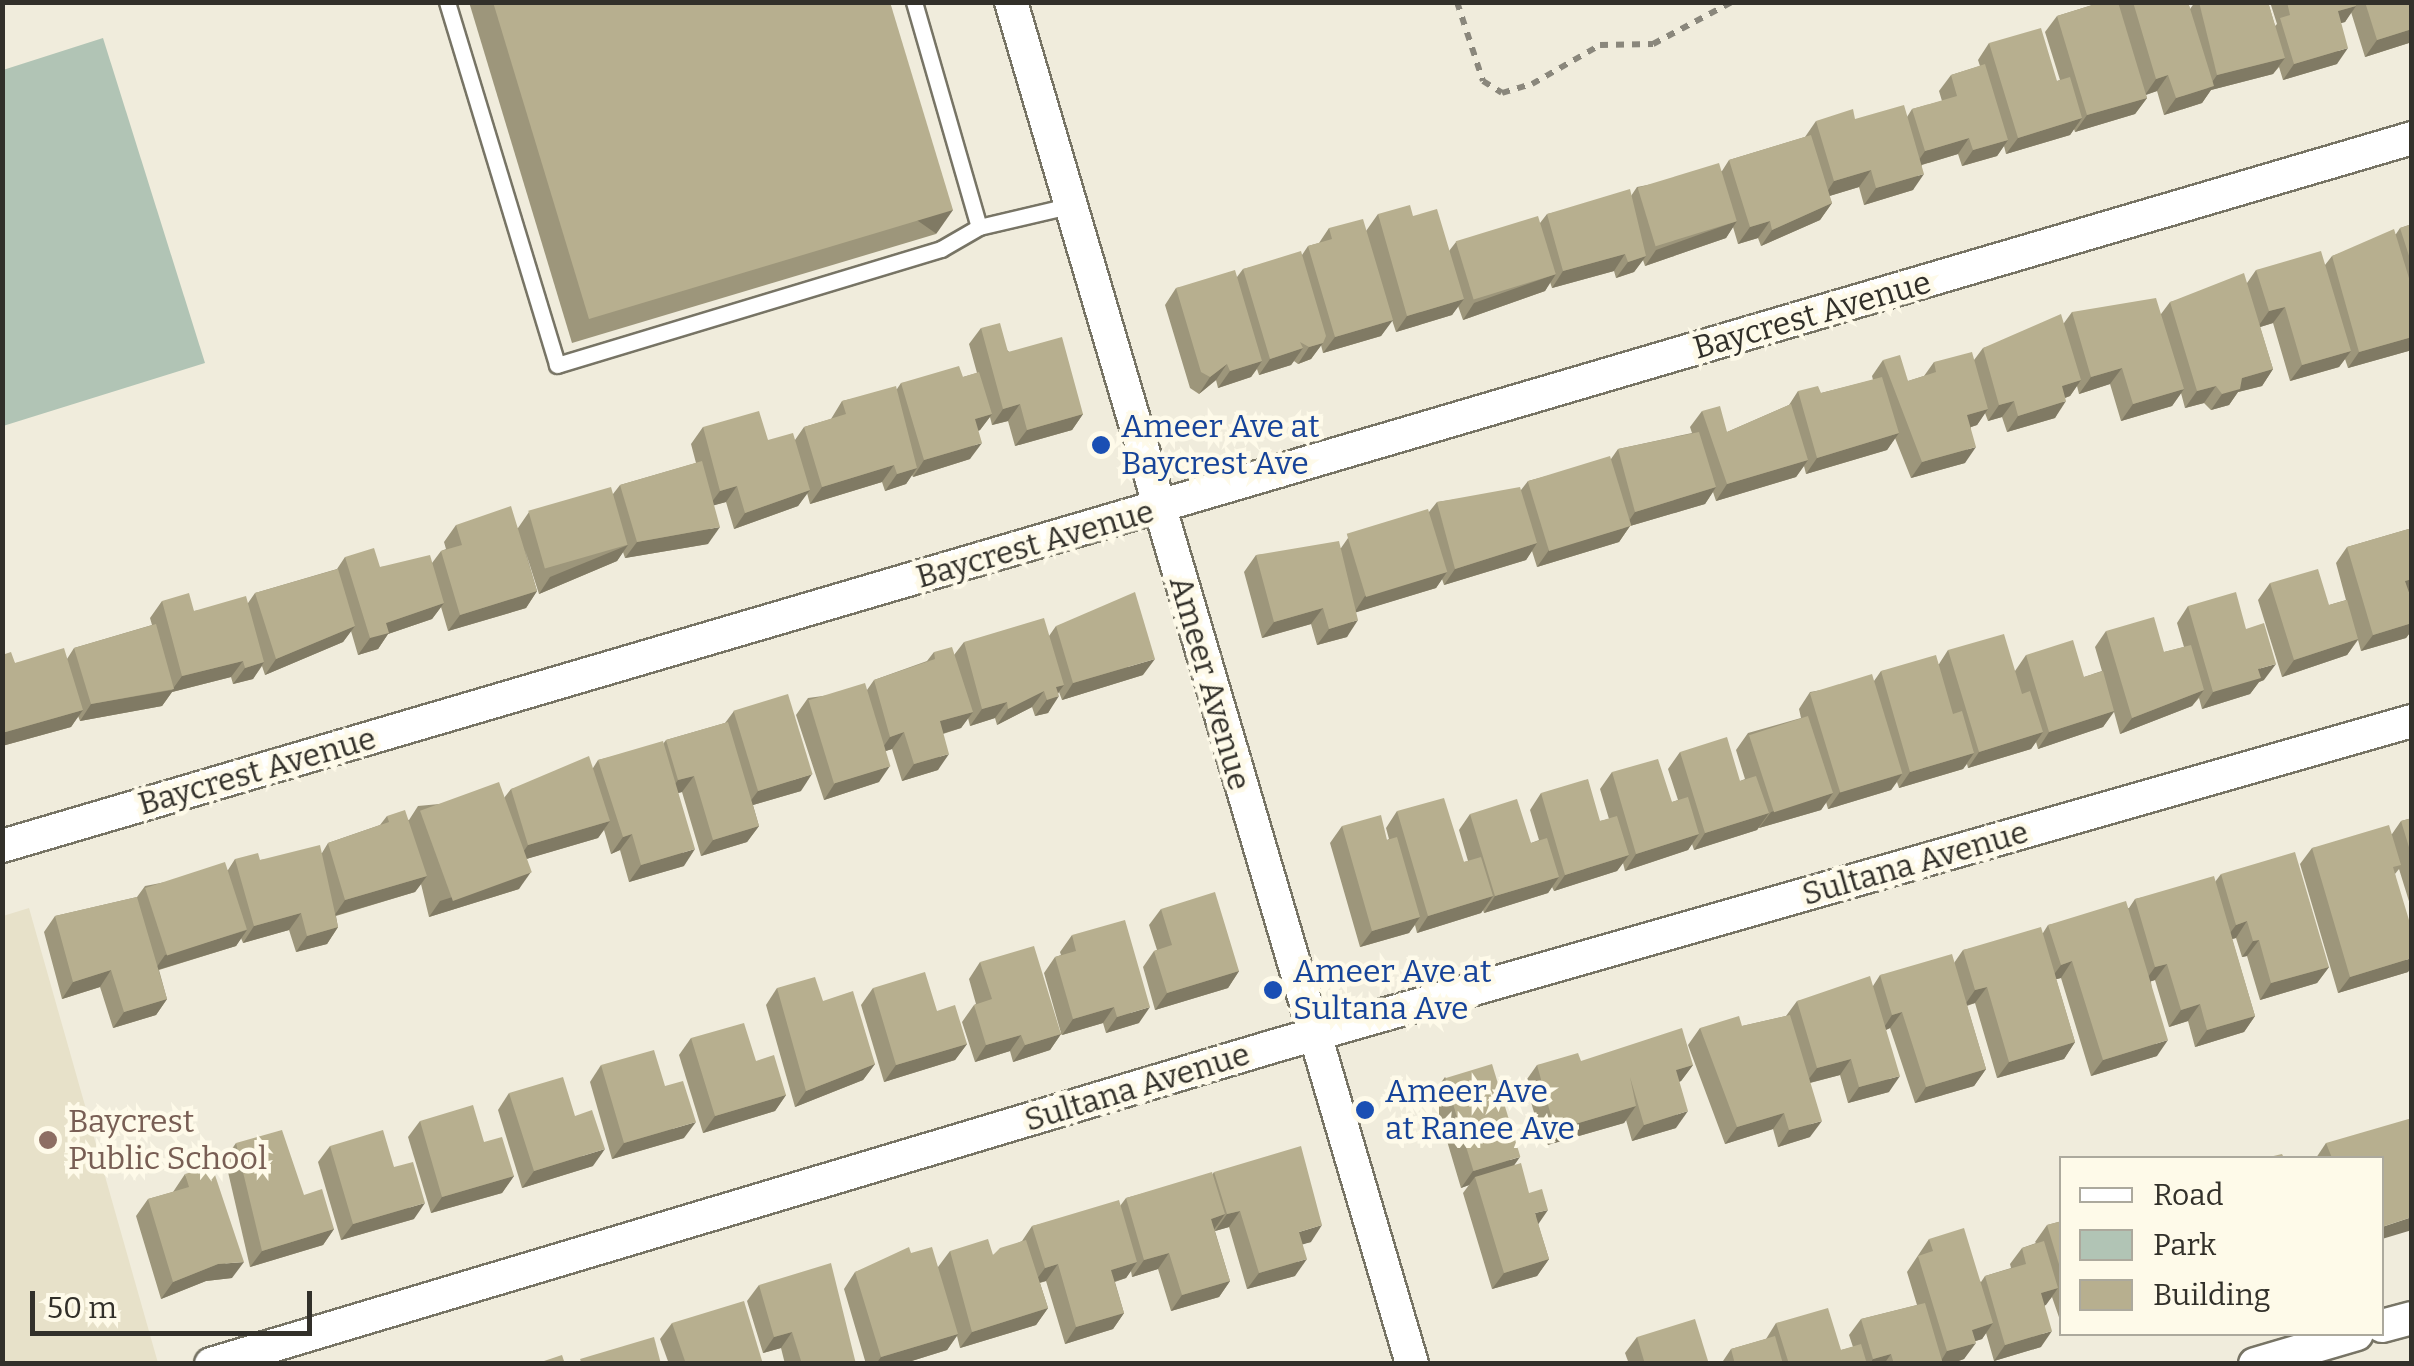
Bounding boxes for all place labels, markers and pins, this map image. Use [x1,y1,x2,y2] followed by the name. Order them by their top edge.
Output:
[1121,408,1320,483] place label: Ameer Ave at Baycrest Ave
[1090,434,1112,456] marker: Ameer Ave at Baycrest Ave
[1293,953,1492,1028] place label: Ameer Ave at Sultana Ave
[1262,979,1284,1001] marker: Ameer Ave at Sultana Ave
[1385,1073,1575,1148] place label: Ameer Ave at Ranee Ave
[1354,1099,1376,1121] marker: Ameer Ave at Ranee Ave
[68,1103,267,1178] place label: Baycrest Public School
[37,1129,59,1151] marker: Baycrest Public School

